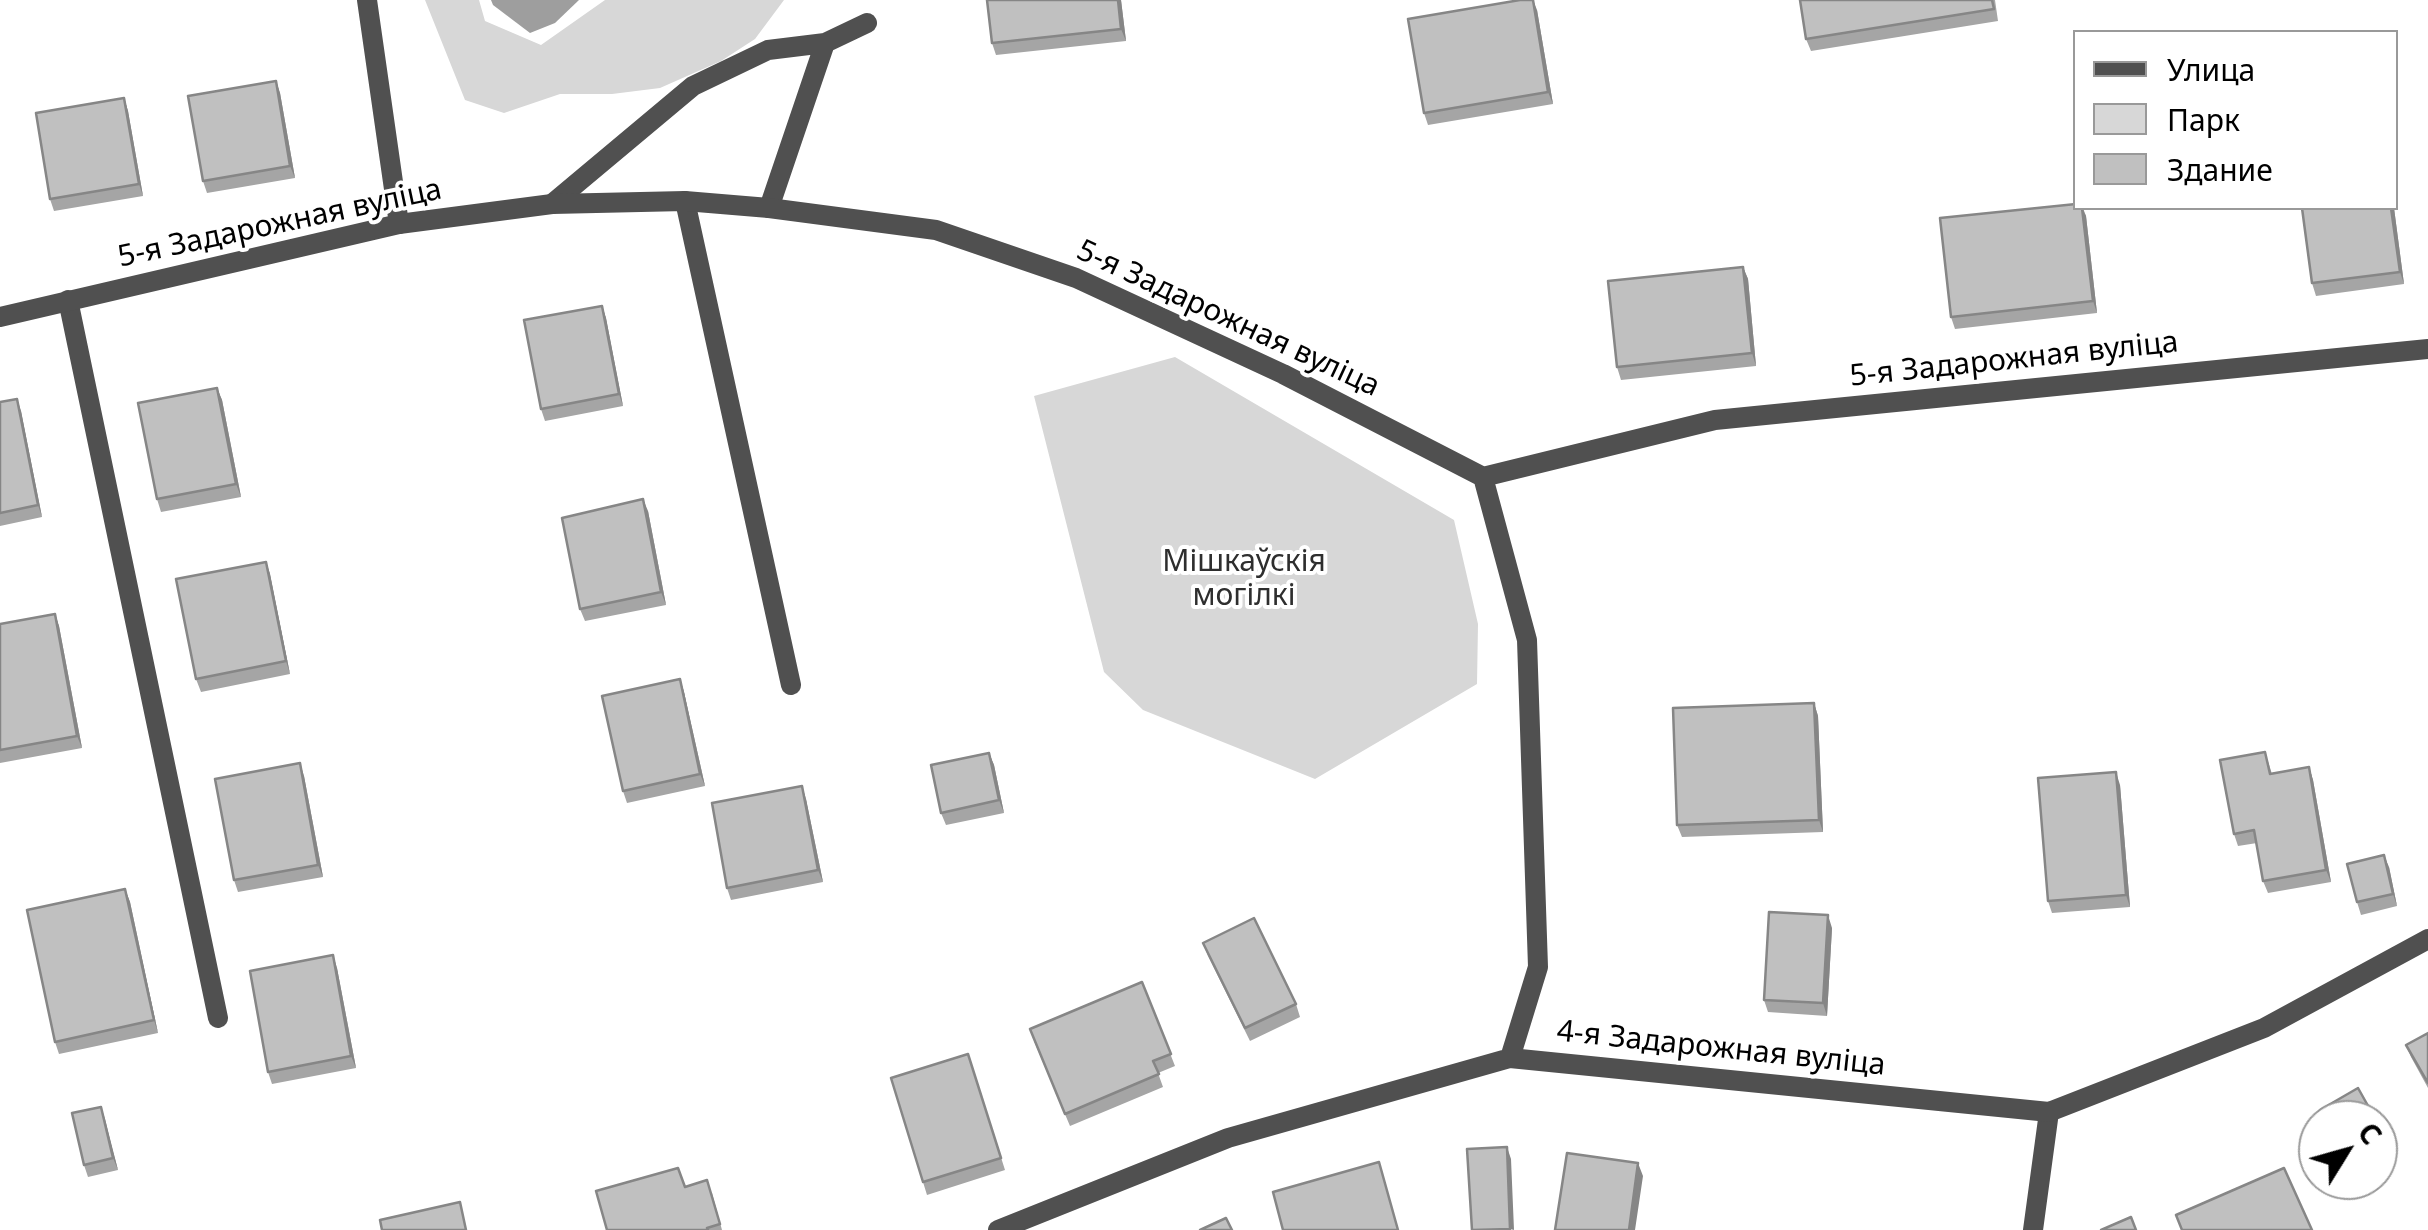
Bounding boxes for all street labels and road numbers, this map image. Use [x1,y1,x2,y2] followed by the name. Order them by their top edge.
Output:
[115,172,445,276] street label: 5-я Задарожная вуліца
[1071,233,1385,405] street label: 5-я Задарожная вуліца
[1848,325,2180,395] street label: 5-я Задарожная вуліца
[1555,1014,1887,1084] street label: 4-я Задарожная вуліца

